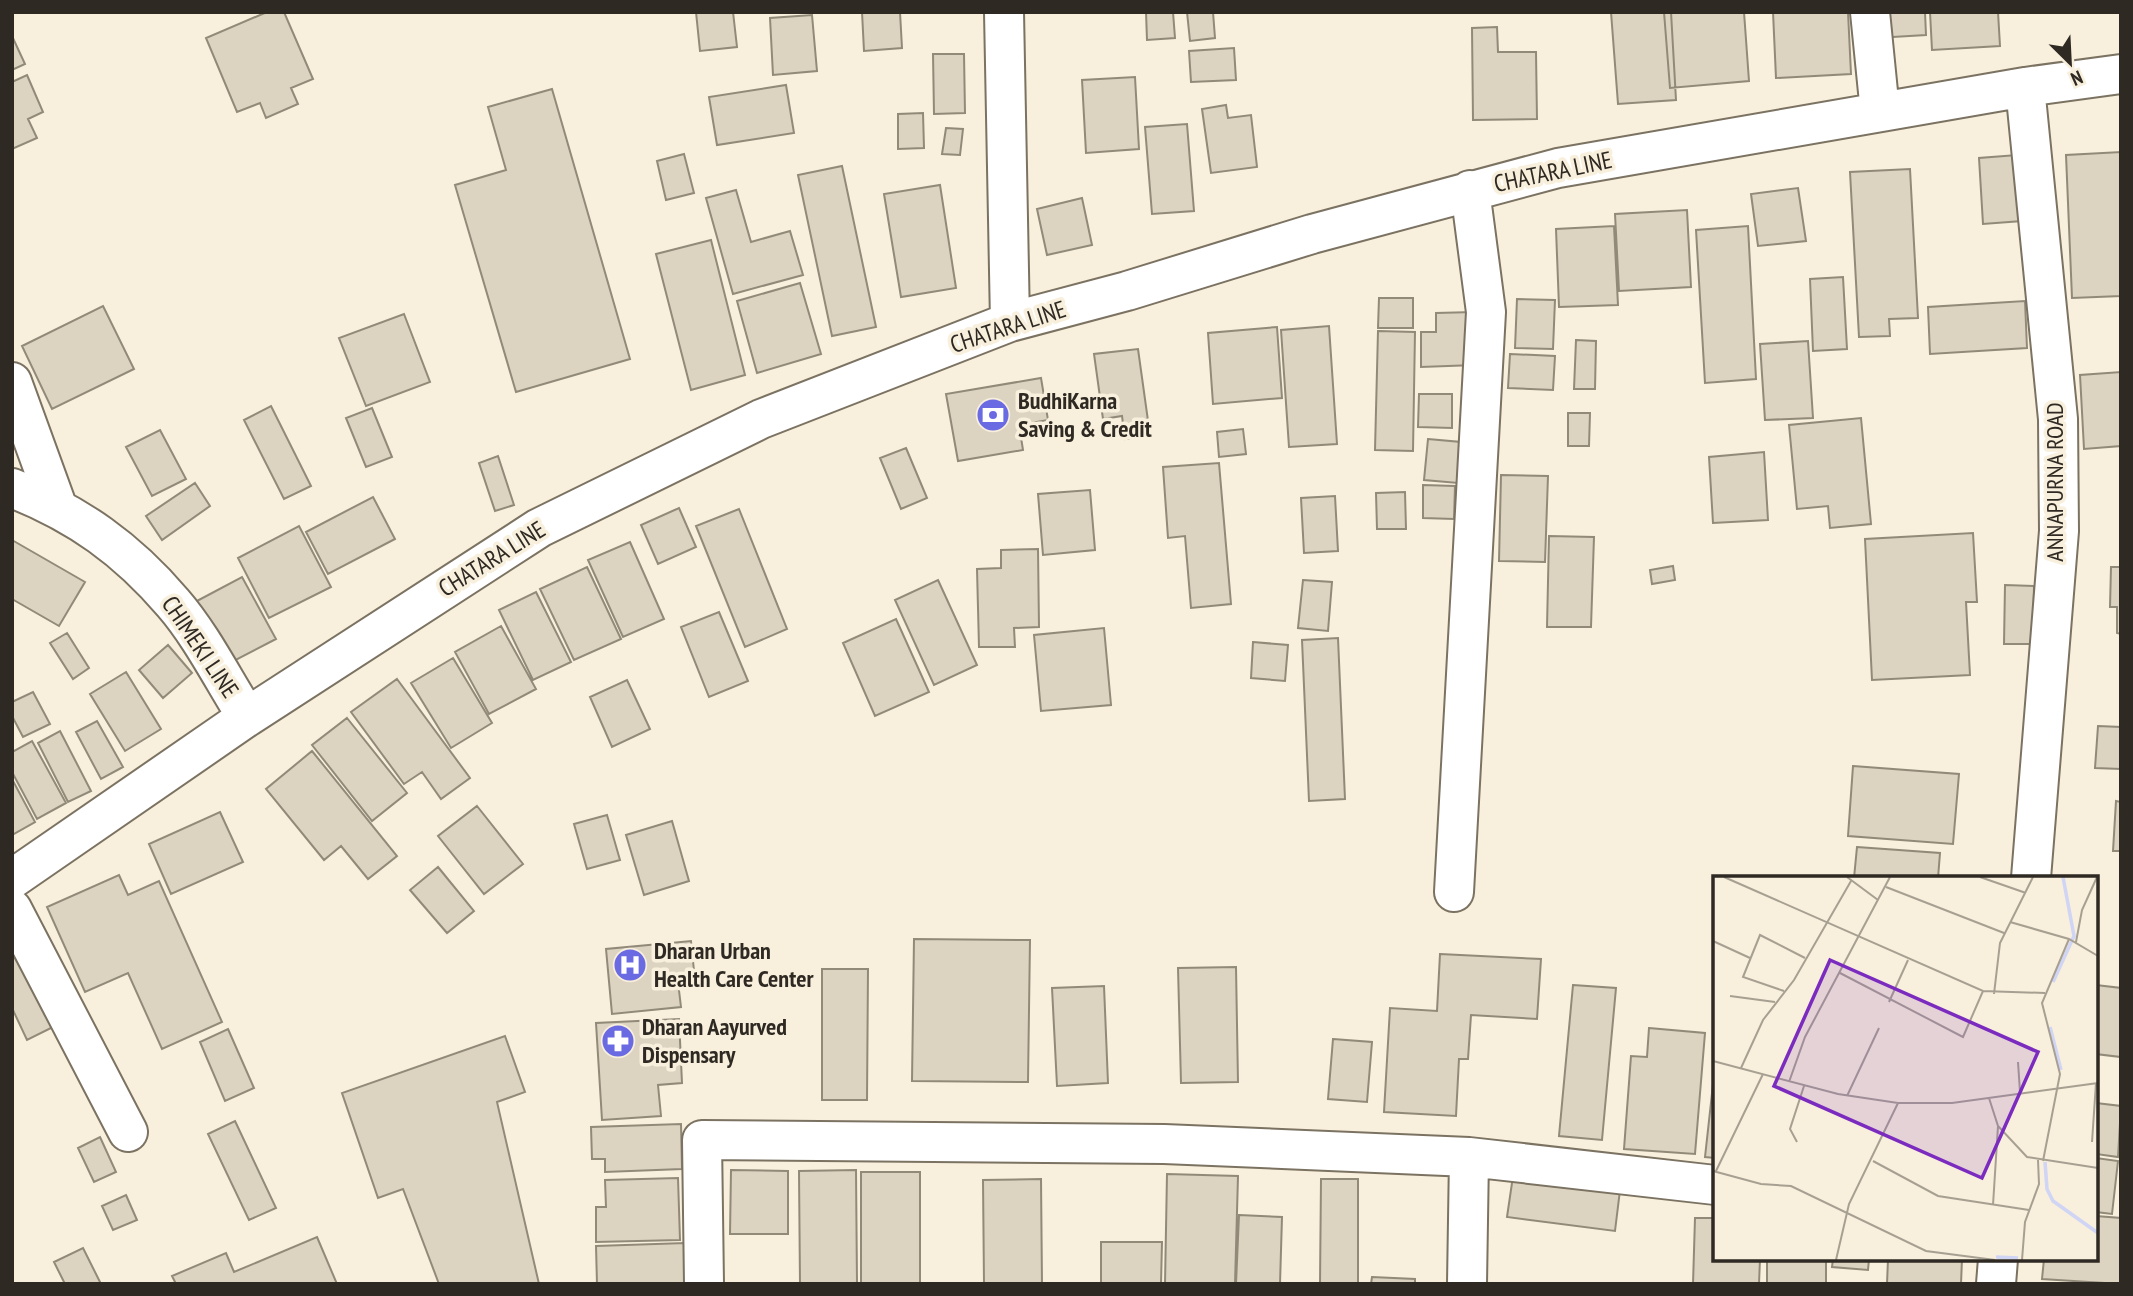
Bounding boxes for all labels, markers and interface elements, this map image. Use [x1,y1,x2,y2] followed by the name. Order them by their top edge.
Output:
[2035,28,2105,98] north arrow
[2067,65,2086,92] text: N
[1491,144,1615,199] street label: CHATARA LINE
[946,293,1070,360] street label: CHATARA LINE
[1018,385,1152,444] place label: BudhiKarna Saving & Credit
[974,396,1012,434] bank icon: BudhiKarna Saving & Credit
[2039,402,2070,562] street label: ANNAPURNA ROAD
[433,514,551,604] street label: CHATARA LINE
[155,590,246,704] street label: CHIMEKI LINE
[1713,876,2098,1261] inset map
[654,935,814,994] place label: Dharan Urban Health Care Center
[611,946,649,984] hospital icon: Dharan Urban Health Care Center
[642,1011,787,1070] place label: Dharan Aayurved Dispensary
[599,1022,637,1060] pharmacy icon: Dharan Aayurved Dispensary

